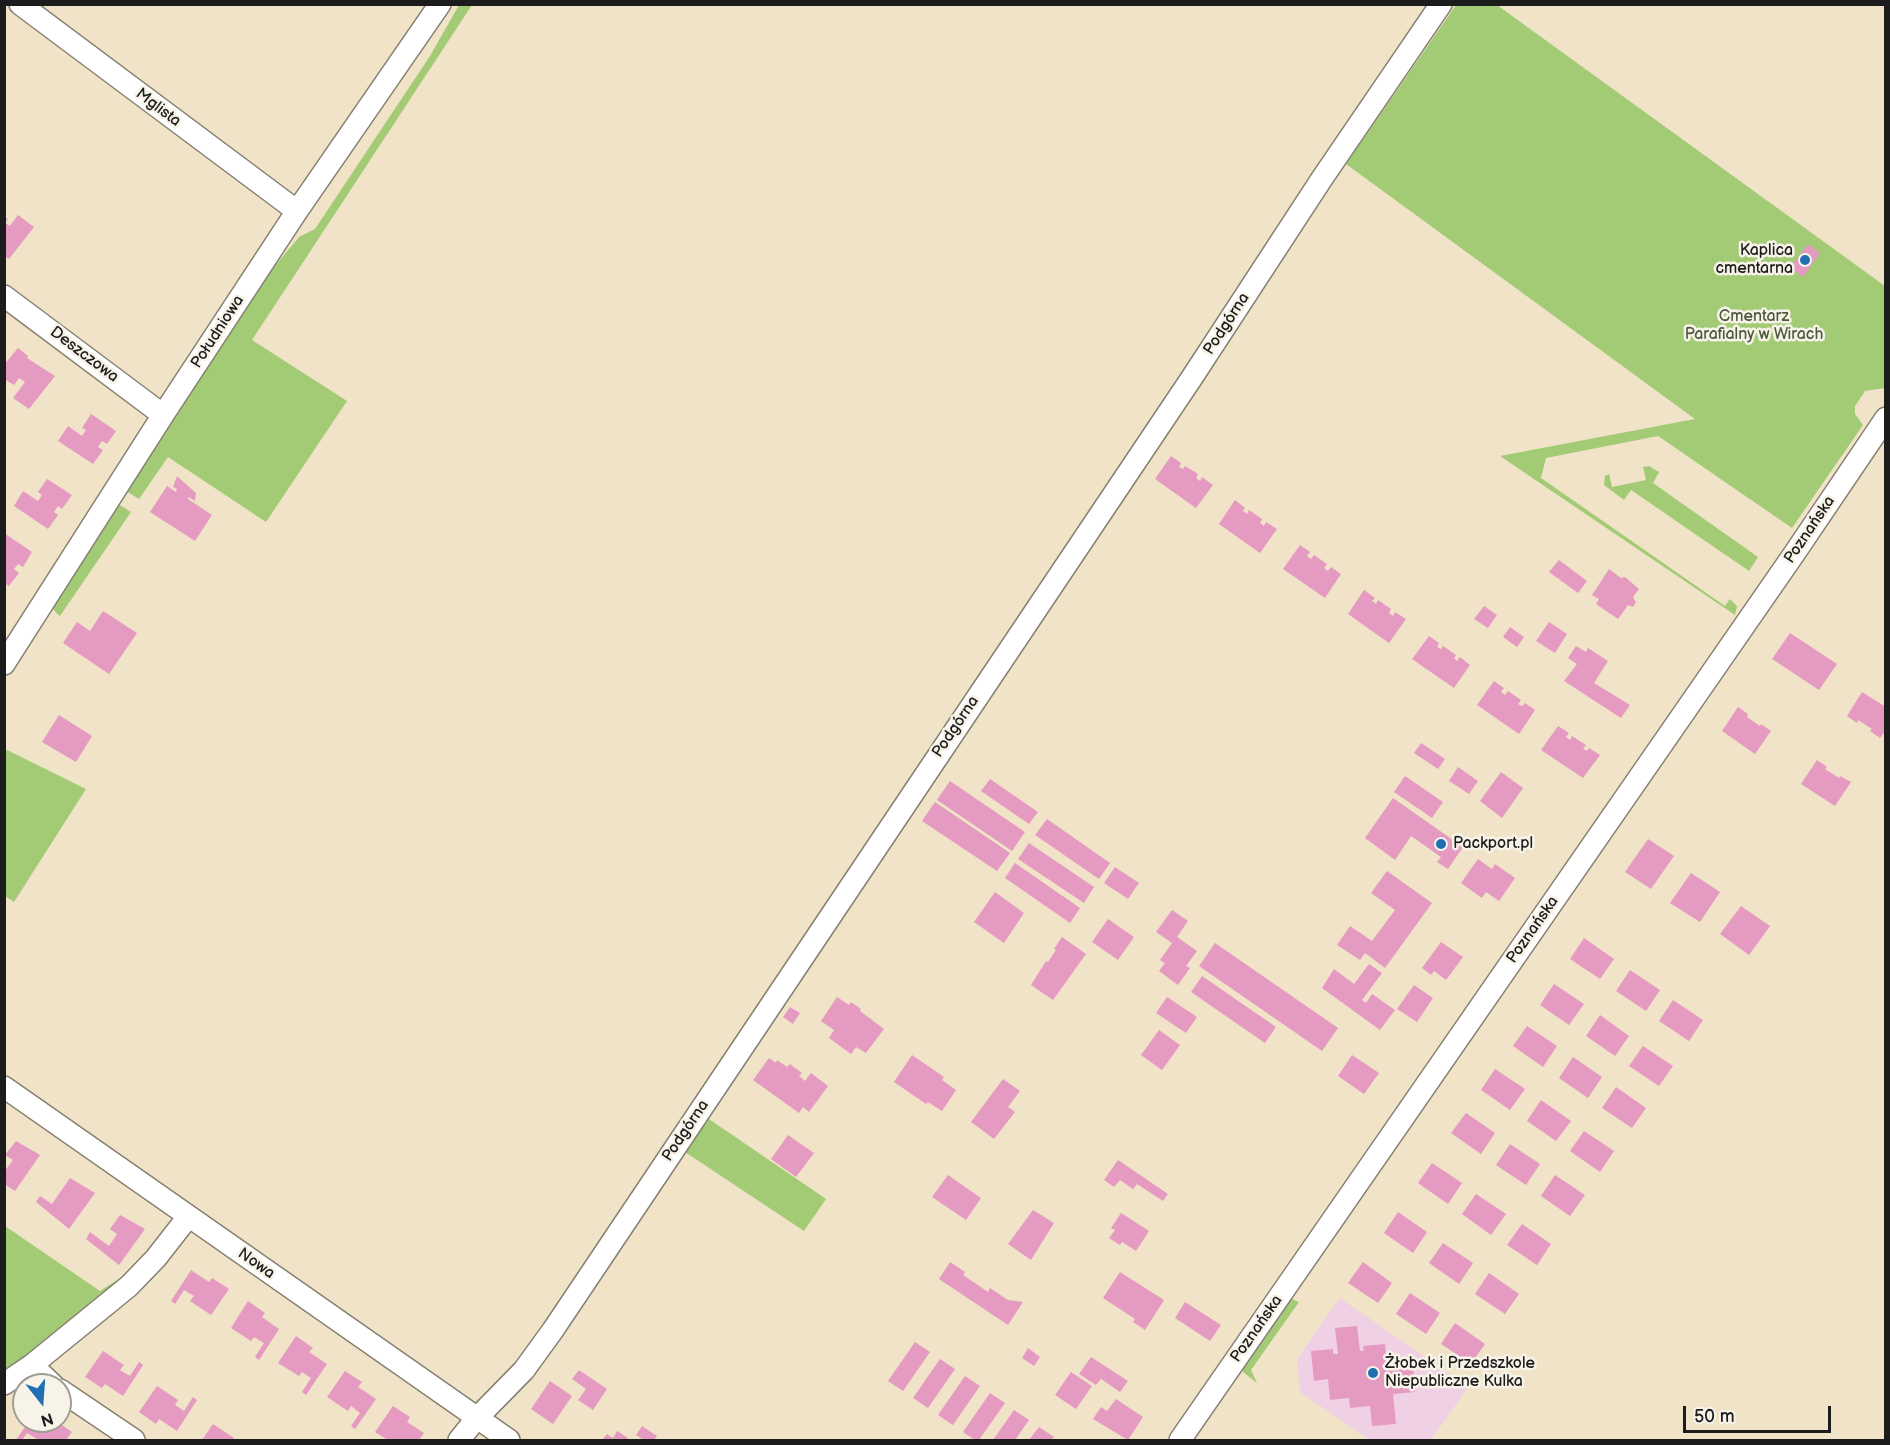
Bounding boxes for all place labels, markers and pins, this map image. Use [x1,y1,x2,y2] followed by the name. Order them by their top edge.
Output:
[1715,241,1793,279] place label: Kaplica cmentarna
[1798,253,1812,267] marker: Kaplica cmentarna
[1453,834,1533,854] place label: Packport.pl
[1434,837,1448,851] marker: Packport.pl
[1385,1354,1535,1392] place label: Żłobek i Przedszkole Niepubliczne Kulka
[1366,1366,1380,1380] marker: Żłobek i Przedszkole Niepubliczne Kulka

